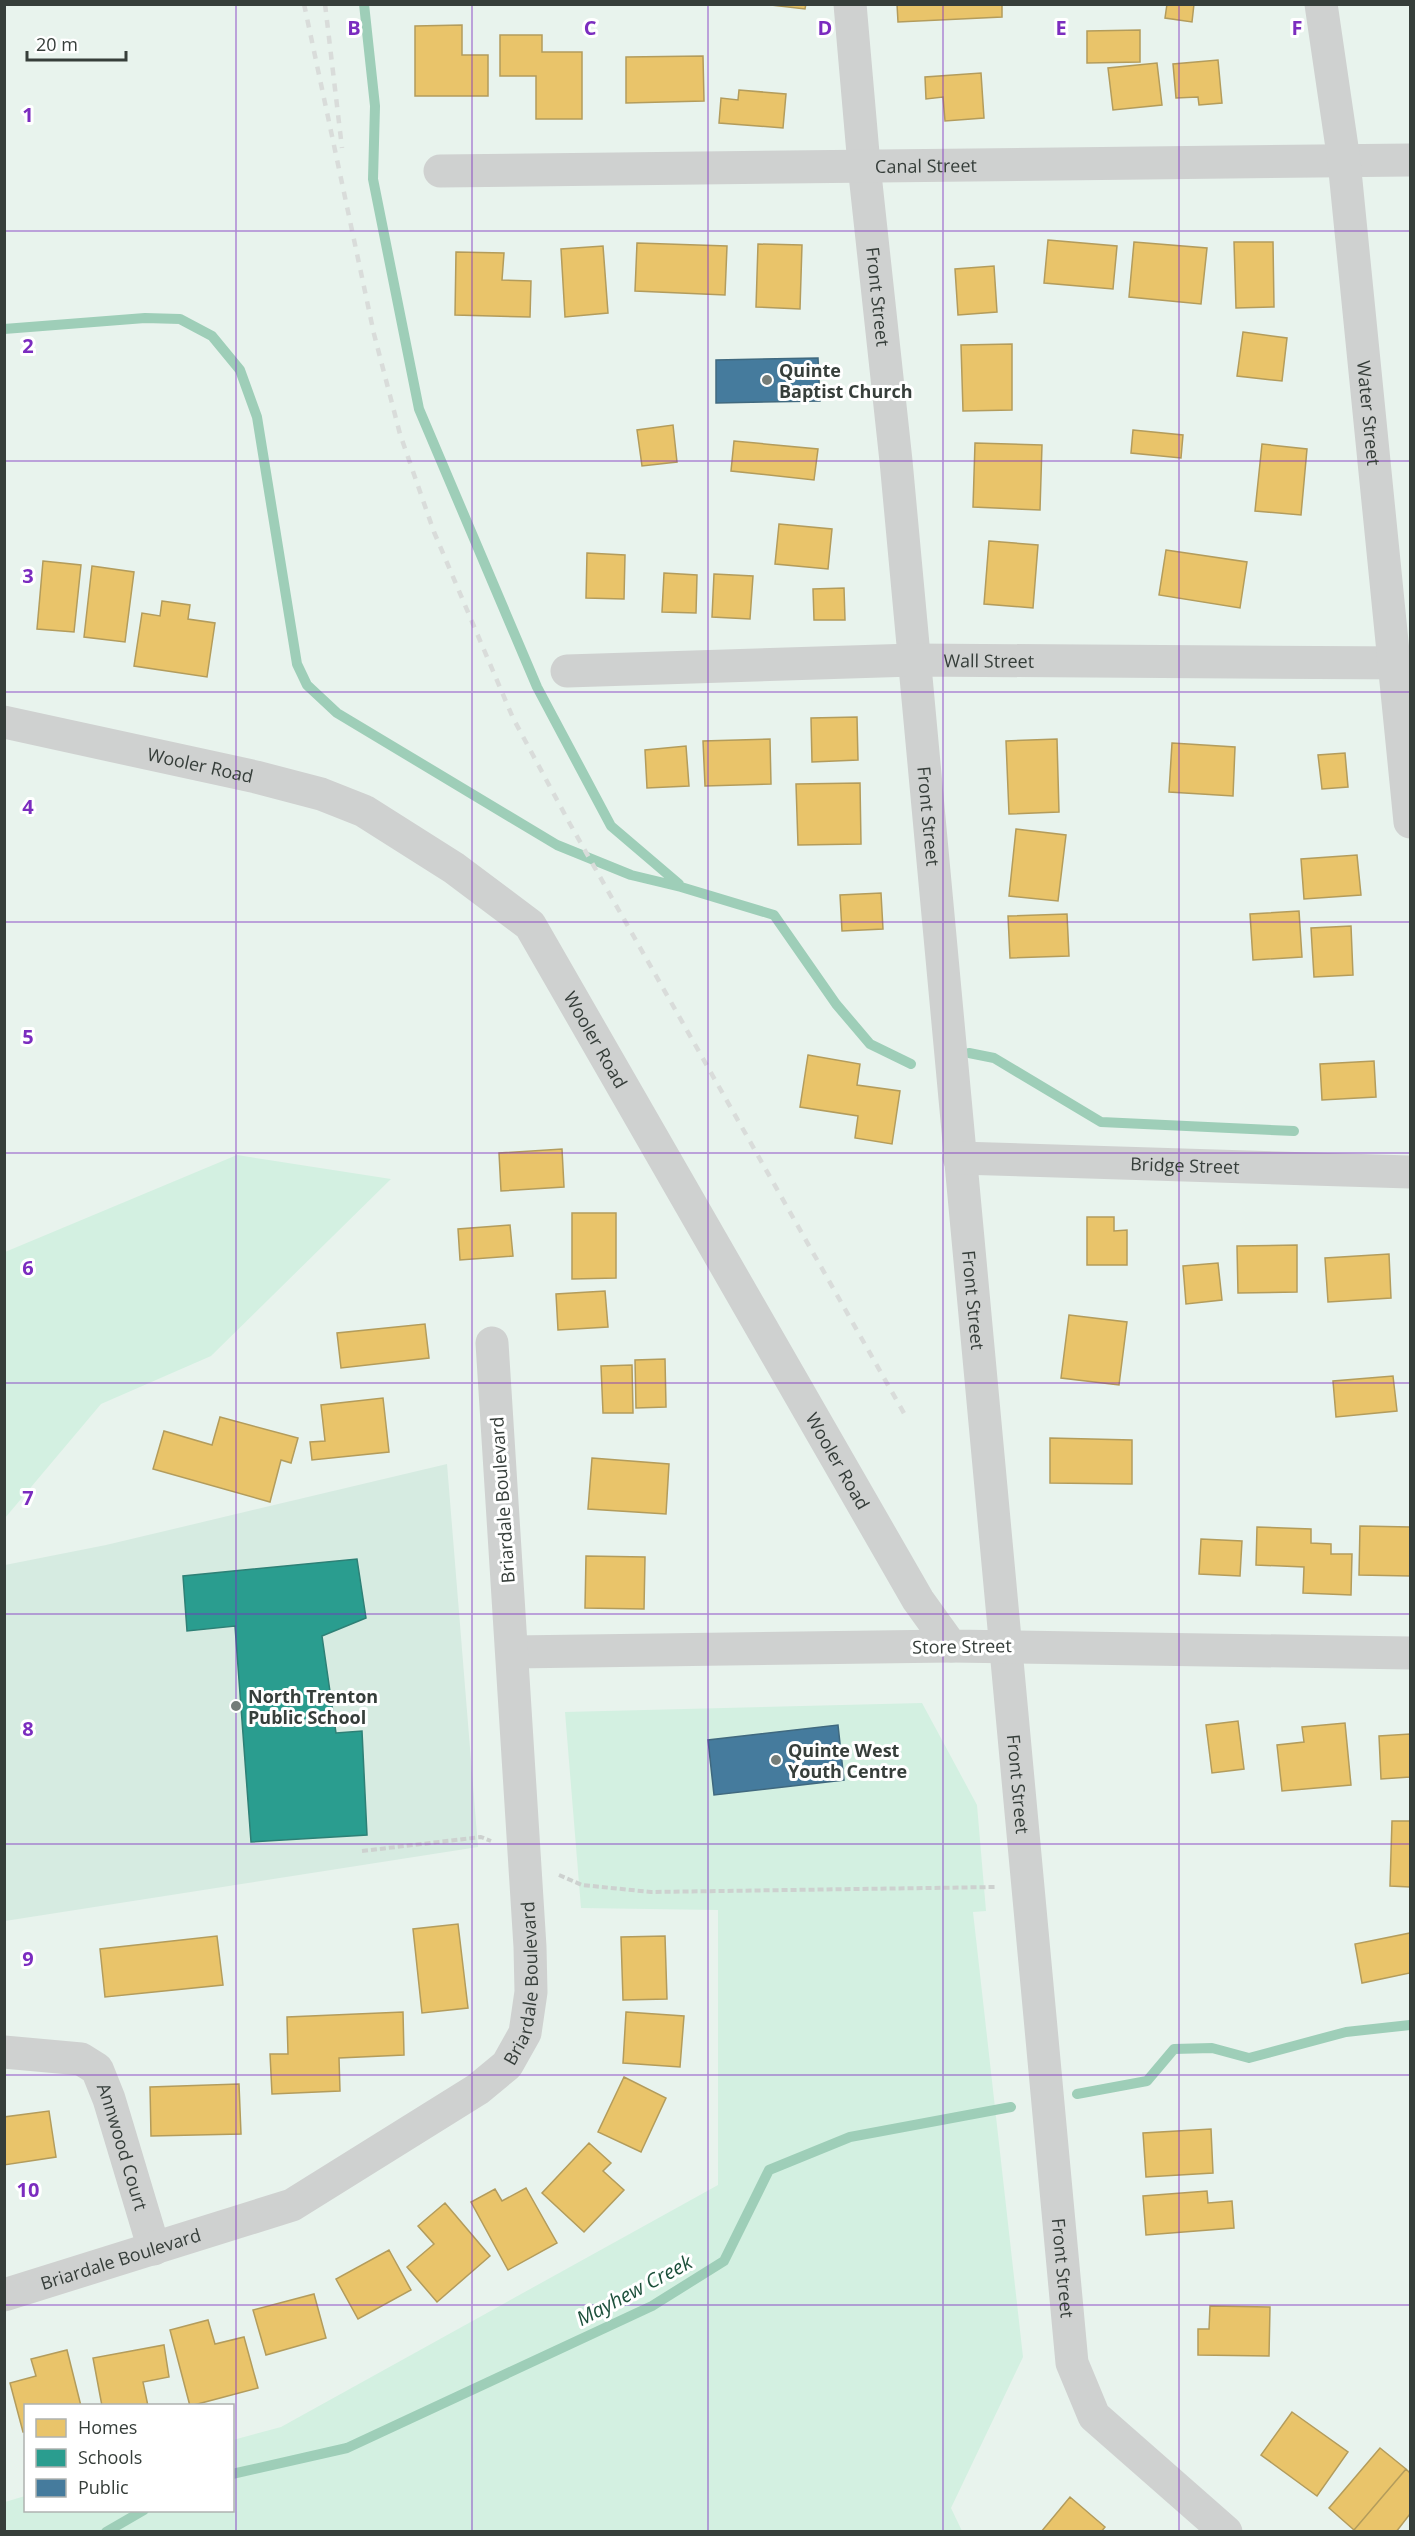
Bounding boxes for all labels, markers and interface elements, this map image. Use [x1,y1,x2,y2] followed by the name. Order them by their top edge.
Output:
[347,14,361,41] text: B
[584,14,597,41] text: C
[818,14,832,41] text: D
[1055,14,1067,41] text: E
[1292,14,1302,41] text: F
[27,24,126,62] scale bar
[36,32,78,56] text: 20 m
[22,101,34,128] text: 1
[875,153,977,178] street label: Canal Street
[861,246,896,348] street label: Front Street
[22,332,34,359] text: 2
[779,358,913,403] place label: Quinte Baptist Church
[1352,359,1386,467] street label: Water Street
[760,373,774,387] marker: Quinte Baptist Church
[22,562,34,589] text: 3
[943,648,1034,673] street label: Wall Street
[145,742,256,788] street label: Wooler Road
[912,765,945,867] street label: Front Street
[22,793,34,820] text: 4
[559,987,633,1092] street label: Wooler Road
[22,1023,34,1050] text: 5
[1130,1151,1240,1179] street label: Bridge Street
[957,1249,990,1351] street label: Front Street
[22,1254,34,1281] text: 6
[801,1408,875,1514] street label: Wooler Road
[484,1416,520,1584] street label: Briardale Boulevard
[22,1484,34,1511] text: 7
[912,1633,1012,1659] street label: Store Street
[248,1684,378,1729] place label: North Trenton Public School
[229,1699,243,1713] marker: North Trenton Public School
[22,1715,34,1742] text: 8
[1002,1733,1035,1835] street label: Front Street
[788,1738,907,1783] place label: Quinte West Youth Centre
[769,1753,783,1767] marker: Quinte West Youth Centre
[498,1901,543,2069] street label: Briardale Boulevard
[22,1945,34,1972] text: 9
[92,2079,154,2213] street label: Annwood Court
[17,2176,39,2203] text: 10
[1047,2217,1080,2319] street label: Front Street
[37,2222,204,2295] street label: Briardale Boulevard
[571,2248,698,2332] water label: Mayhew Creek
[24,2404,234,2512] legend
[78,2415,137,2439] text: Homes
[78,2445,142,2469] text: Schools
[78,2475,129,2499] text: Public

